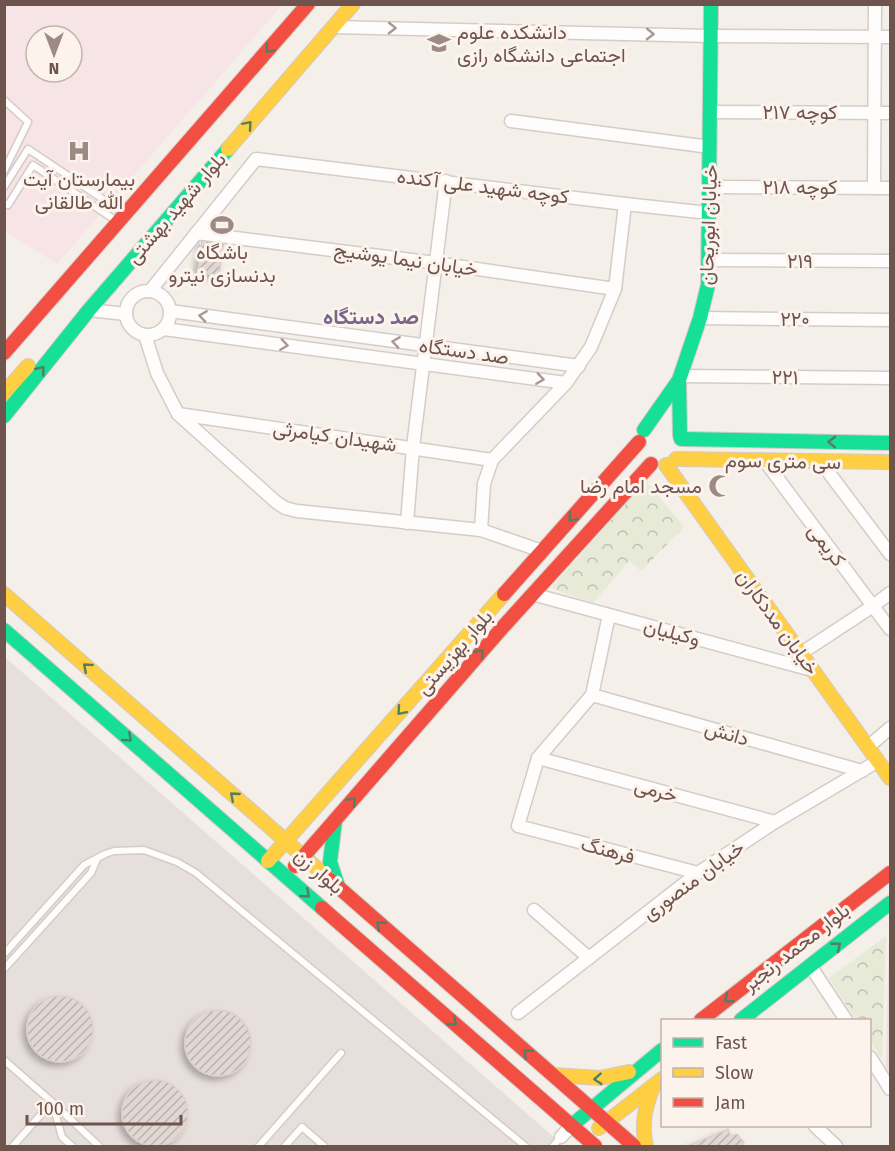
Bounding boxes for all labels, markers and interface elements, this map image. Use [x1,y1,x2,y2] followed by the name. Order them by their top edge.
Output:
[457,20,626,68] place label: دانشکده علوم اجتماعی دانشگاه رازی
[387,22,396,34] one-way arrow
[24,24,84,84] north arrow
[645,28,654,40] one-way arrow
[426,30,452,56] school or university icon: دانشکده علوم اجتماعی دانشگاه رازی
[265,42,276,53] one-way arrow
[49,59,59,78] text: N
[763,100,838,126] street label: کوچه ۲۱۷
[241,121,252,132] one-way arrow
[66,138,92,164] hospital icon: بیمارستان آیت الله طالقانی
[121,147,232,269] street label: بلوار شهید بهشتی
[395,164,570,210] street label: کوچه شهید علی آکنده
[694,164,723,286] street label: خیابان ابوریحان
[23,167,135,214] place label: بیمارستان آیت الله طالقانی
[763,175,838,201] street label: کوچه ۲۱۸
[209,212,235,238] sports icon: باشگاه بدنسازی نیترو
[332,237,479,283] street label: خیابان نیما یوشیج
[168,240,276,288] place label: باشگاه بدنسازی نیترو
[787,249,813,273] street label: ۲۱۹
[323,304,419,330] district label: صد دستگاه
[780,307,810,331] street label: ۲۲۰
[198,310,207,322] one-way arrow
[418,333,510,369] street label: صد دستگاه
[391,336,401,348] one-way arrow
[280,338,289,350] one-way arrow
[771,365,799,389] street label: ۲۲۱
[34,366,45,377] one-way arrow
[536,373,545,385] one-way arrow
[271,415,398,458] street label: شهیدان کیامرثی
[828,436,837,448] one-way arrow
[725,448,841,475] street label: سی متری سوم
[707,473,733,499] mosque icon: مسجد امام رضا
[580,474,702,499] place label: مسجد امام رضا
[568,511,579,521] one-way arrow
[802,519,851,572] street label: کریمی
[731,565,824,680] street label: خیابان مددکاران
[411,605,498,700] street label: بلوار بهزیستی
[641,613,703,652] street label: وکیلیان
[472,649,483,660] one-way arrow
[83,663,94,674] one-way arrow
[397,704,408,715] one-way arrow
[702,715,752,751] street label: دانش
[121,731,131,742] one-way arrow
[632,773,680,808] street label: خرمی
[230,792,240,803] one-way arrow
[345,797,356,808] one-way arrow
[578,831,638,870] street label: فرهنگ
[637,835,749,926] street label: خیابان منصوری
[289,843,349,900] street label: بلوار زن
[299,887,310,898] one-way arrow
[737,898,855,998] street label: بلوار محمد رنجبر
[376,921,387,932] one-way arrow
[830,942,841,953] one-way arrow
[724,992,735,1003] one-way arrow
[446,1015,457,1026] one-way arrow
[661,1019,871,1127] legend
[715,1032,748,1054] text: Fast
[523,1049,534,1060] one-way arrow
[715,1062,754,1084] text: Slow
[593,1072,602,1085] one-way arrow
[27,1088,182,1126] scale bar
[715,1092,746,1114] text: Jam
[36,1098,84,1120] text: 100 m

